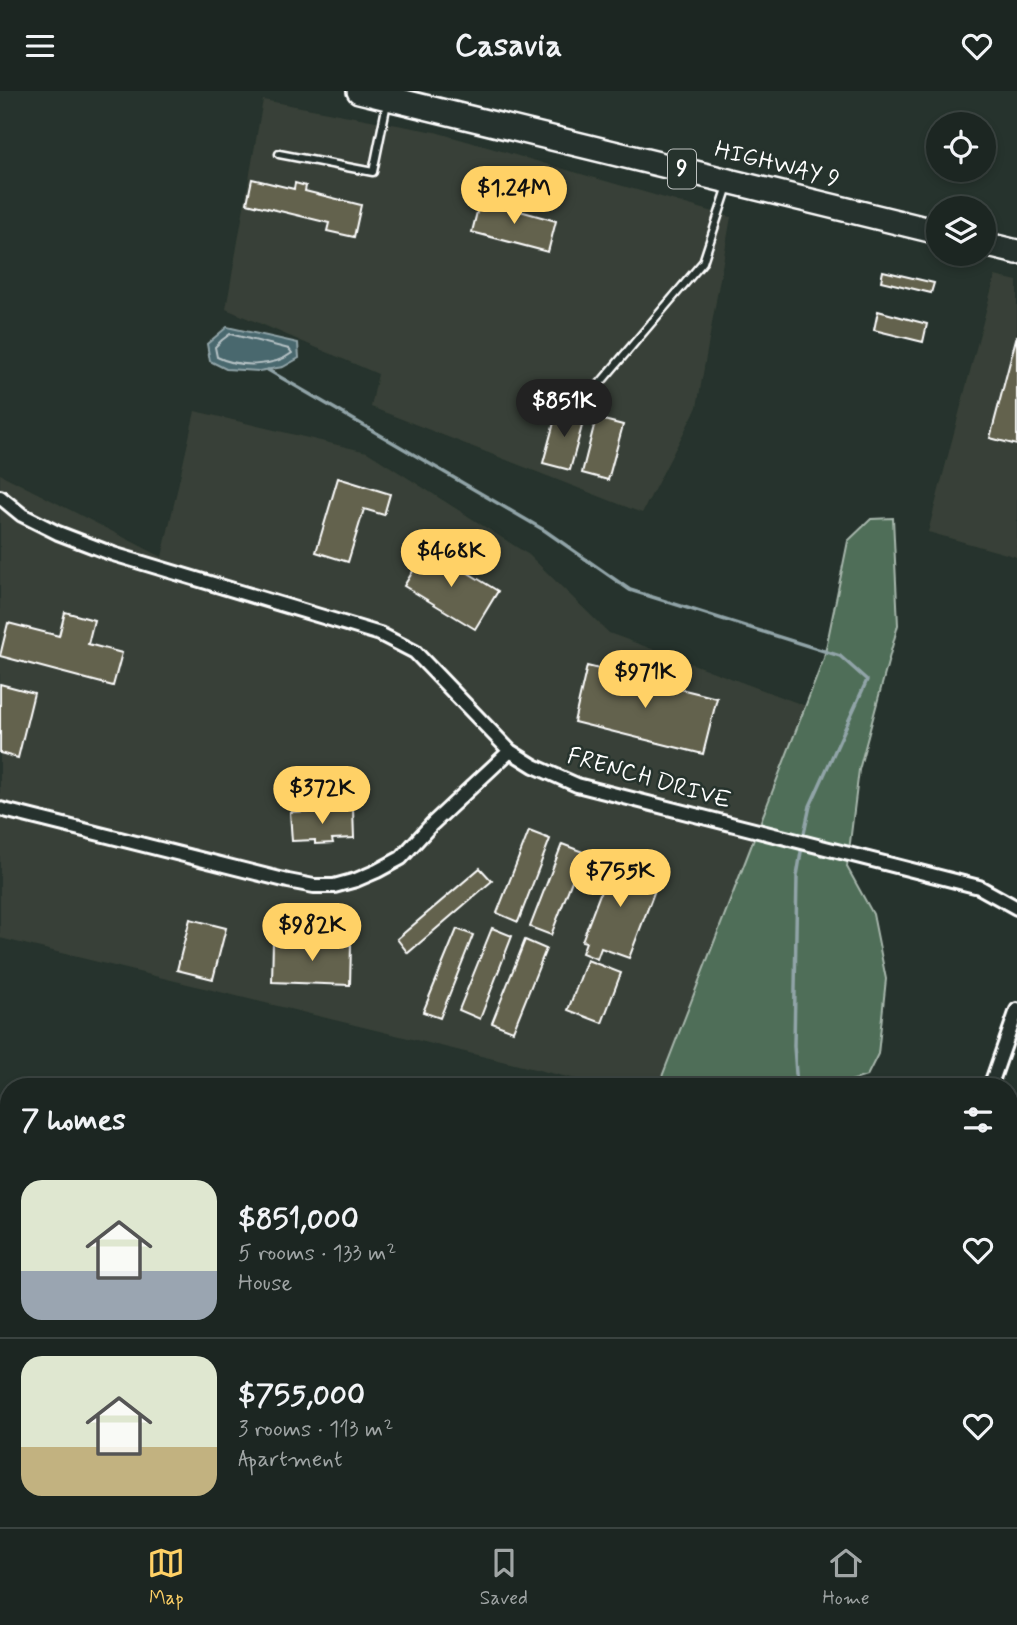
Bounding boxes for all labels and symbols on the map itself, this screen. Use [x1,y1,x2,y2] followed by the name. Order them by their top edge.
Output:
[711,135,843,195] street label: HIGHWAY 9
[668,149,696,188] road number: 9
[457,167,571,226] pin: $1.24M
[515,379,613,439] pin: $851K
[402,529,500,589] pin: $468K
[596,651,694,710] pin: $971K
[564,741,734,817] street label: FRENCH DRIVE
[273,767,371,826] pin: $372K
[571,849,669,909] pin: $755K
[263,903,361,963] pin: $982K

